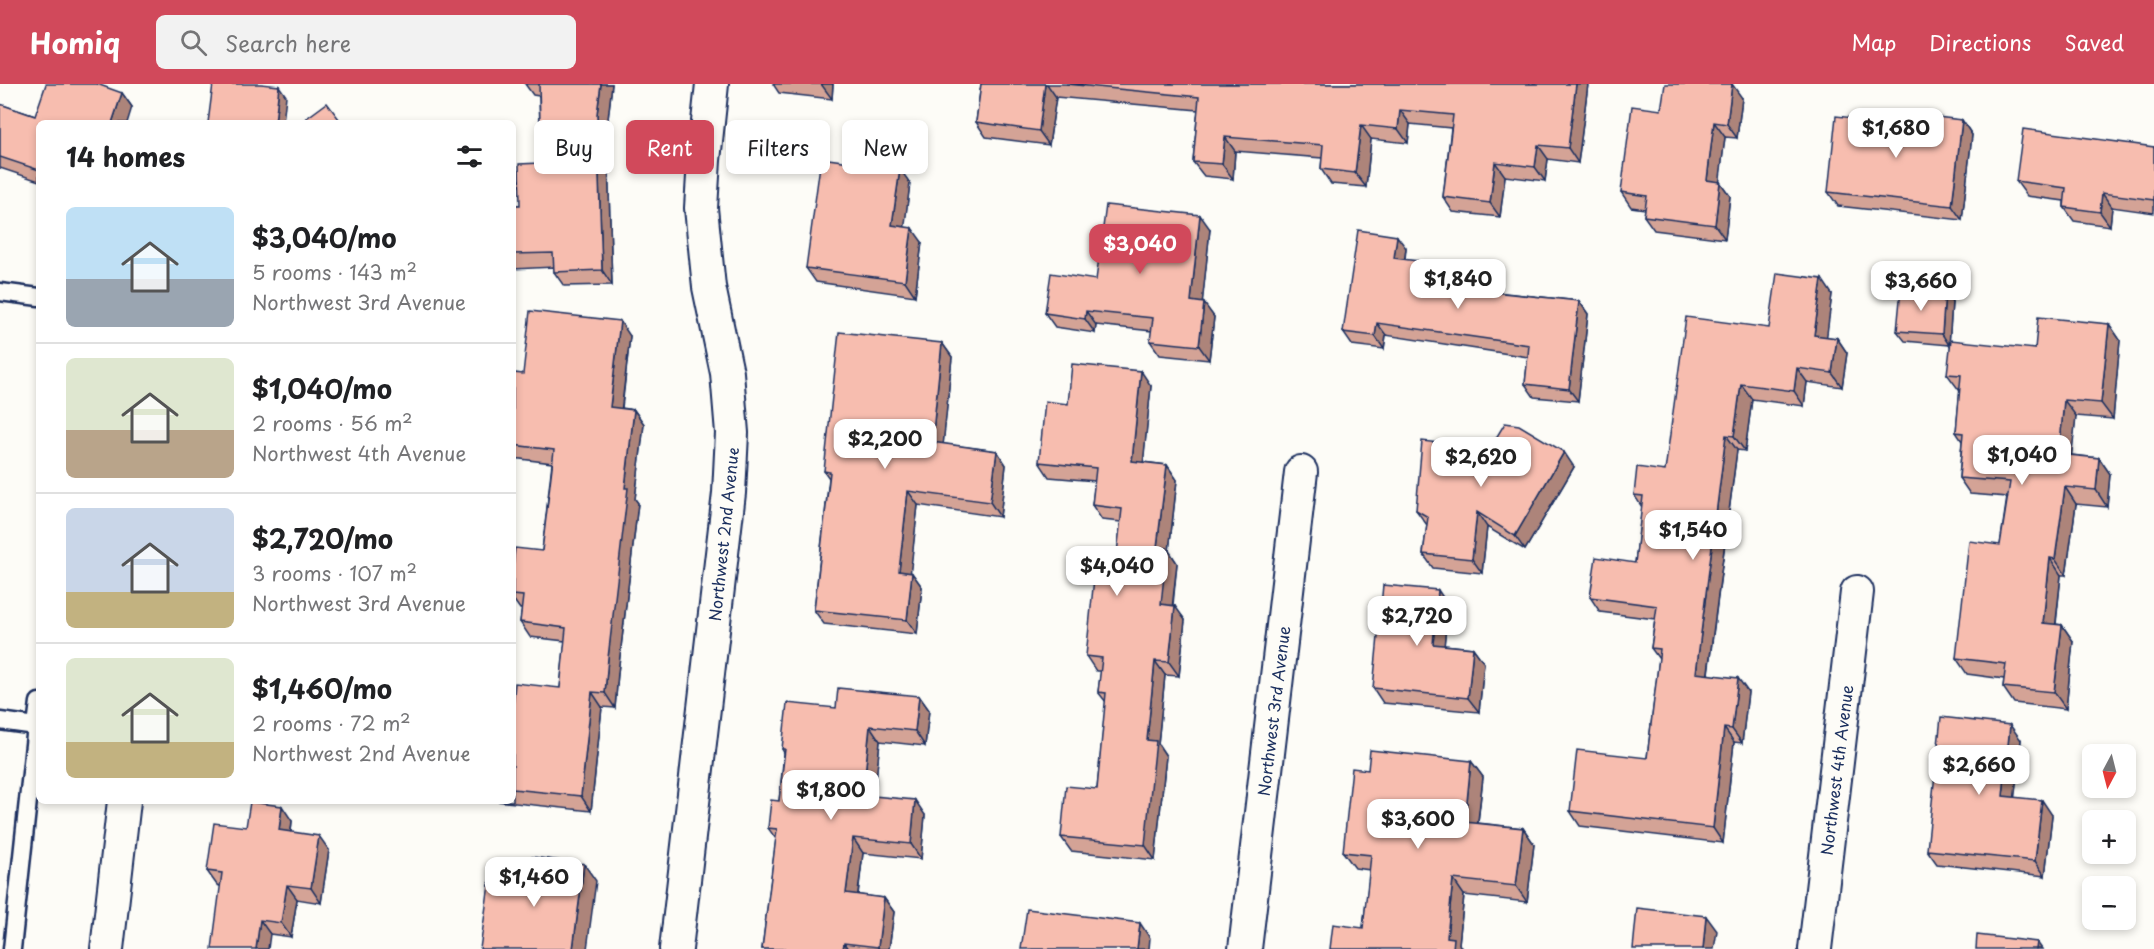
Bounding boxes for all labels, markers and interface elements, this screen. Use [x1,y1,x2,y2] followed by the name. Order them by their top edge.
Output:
[156,15,576,69] search box
[30,21,120,64] text: Homiq
[177,26,210,59] icon: search
[225,26,351,59] text: Search here
[1851,26,1896,58] text: Map
[1929,26,2031,58] text: Directions
[2064,26,2124,58] text: Saved
[1847,108,1945,159] pin: $1,680
[1862,112,1930,142] text: $1,680
[534,120,614,174] chip: Buy
[626,120,714,174] chip: Rent
[726,120,830,174] chip: Filters
[842,120,928,174] chip: New
[66,137,185,176] text: 14 homes
[453,140,486,173] icon: filters
[252,218,397,257] text: $3,040/mo
[1091,224,1189,275] pin: $3,040
[1103,228,1177,258] text: $3,040
[114,231,186,303] icon: home
[252,257,417,287] text: 5 rooms · 143 m²
[1409,259,1507,310] pin: $1,840
[1872,261,1970,312] pin: $3,660
[1424,263,1492,293] text: $1,840
[1885,265,1957,295] text: $3,660
[252,287,466,317] text: Northwest 3rd Avenue
[252,369,392,408] text: $1,040/mo
[114,382,186,454] icon: home
[252,408,413,438] text: 2 rooms · 56 m²
[836,419,934,470] pin: $2,200
[848,423,922,453] text: $2,200
[1973,435,2071,486] pin: $1,040
[1432,437,1530,488] pin: $2,620
[252,438,466,468] text: Northwest 4th Avenue
[1987,439,2057,469] text: $1,040
[1445,441,1517,471] text: $2,620
[702,446,744,622] street label: Northwest 2nd Avenue
[1644,510,1742,561] pin: $1,540
[1659,514,1727,544] text: $1,540
[252,519,393,558] text: $2,720/mo
[114,532,186,604] icon: home
[1068,546,1166,597] pin: $4,040
[1080,550,1154,580] text: $4,040
[252,558,417,588] text: 3 rooms · 107 m²
[252,588,466,618] text: Northwest 3rd Avenue
[1368,596,1466,647] pin: $2,720
[1382,600,1452,630] text: $2,720
[1251,624,1295,797] street label: Northwest 3rd Avenue
[252,669,392,708] text: $1,460/mo
[114,682,186,754] icon: home
[1814,683,1858,857] street label: Northwest 4th Avenue
[252,708,411,738] text: 2 rooms · 72 m²
[252,738,471,768] text: Northwest 2nd Avenue
[2082,744,2136,798] north arrow
[2082,744,2136,930] map controls
[1930,745,2028,796] pin: $2,660
[1943,749,2015,779] text: $2,660
[782,770,880,821] pin: $1,800
[796,774,866,804] text: $1,800
[1369,799,1467,850] pin: $3,600
[1381,803,1455,833] text: $3,600
[2082,810,2136,864] button: +
[485,857,583,908] pin: $1,460
[499,861,569,891] text: $1,460
[2082,876,2136,930] button: −

